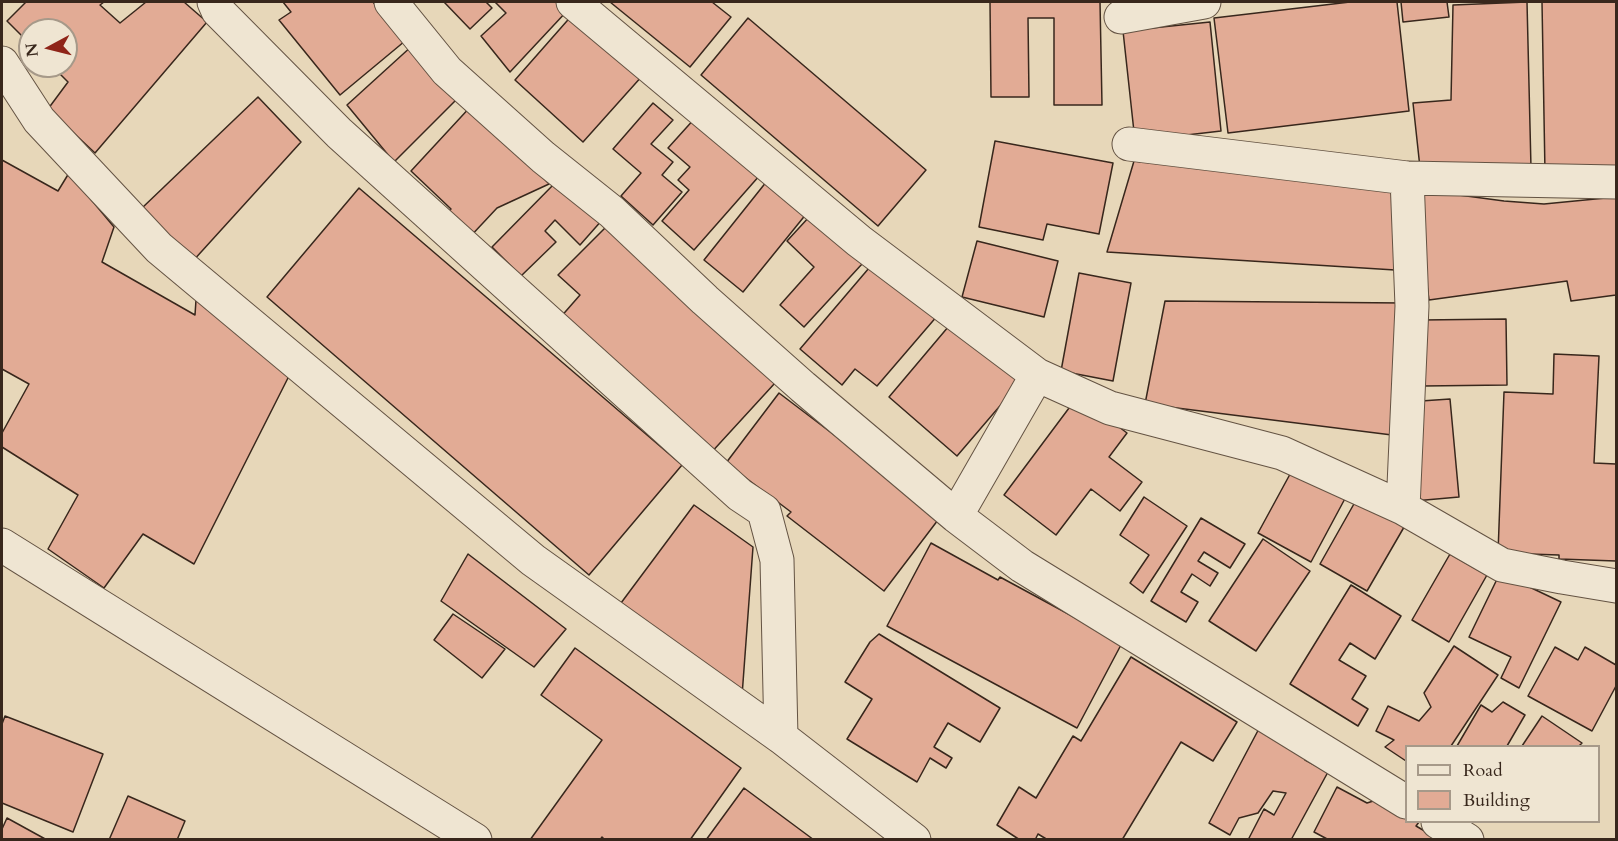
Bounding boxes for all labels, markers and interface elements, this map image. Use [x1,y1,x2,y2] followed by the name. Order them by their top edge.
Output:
[18,18,78,78] north arrow
[20,42,44,58] text: N
[1405,745,1600,823] legend
[1463,758,1503,783] text: Road
[1463,788,1530,813] text: Building

